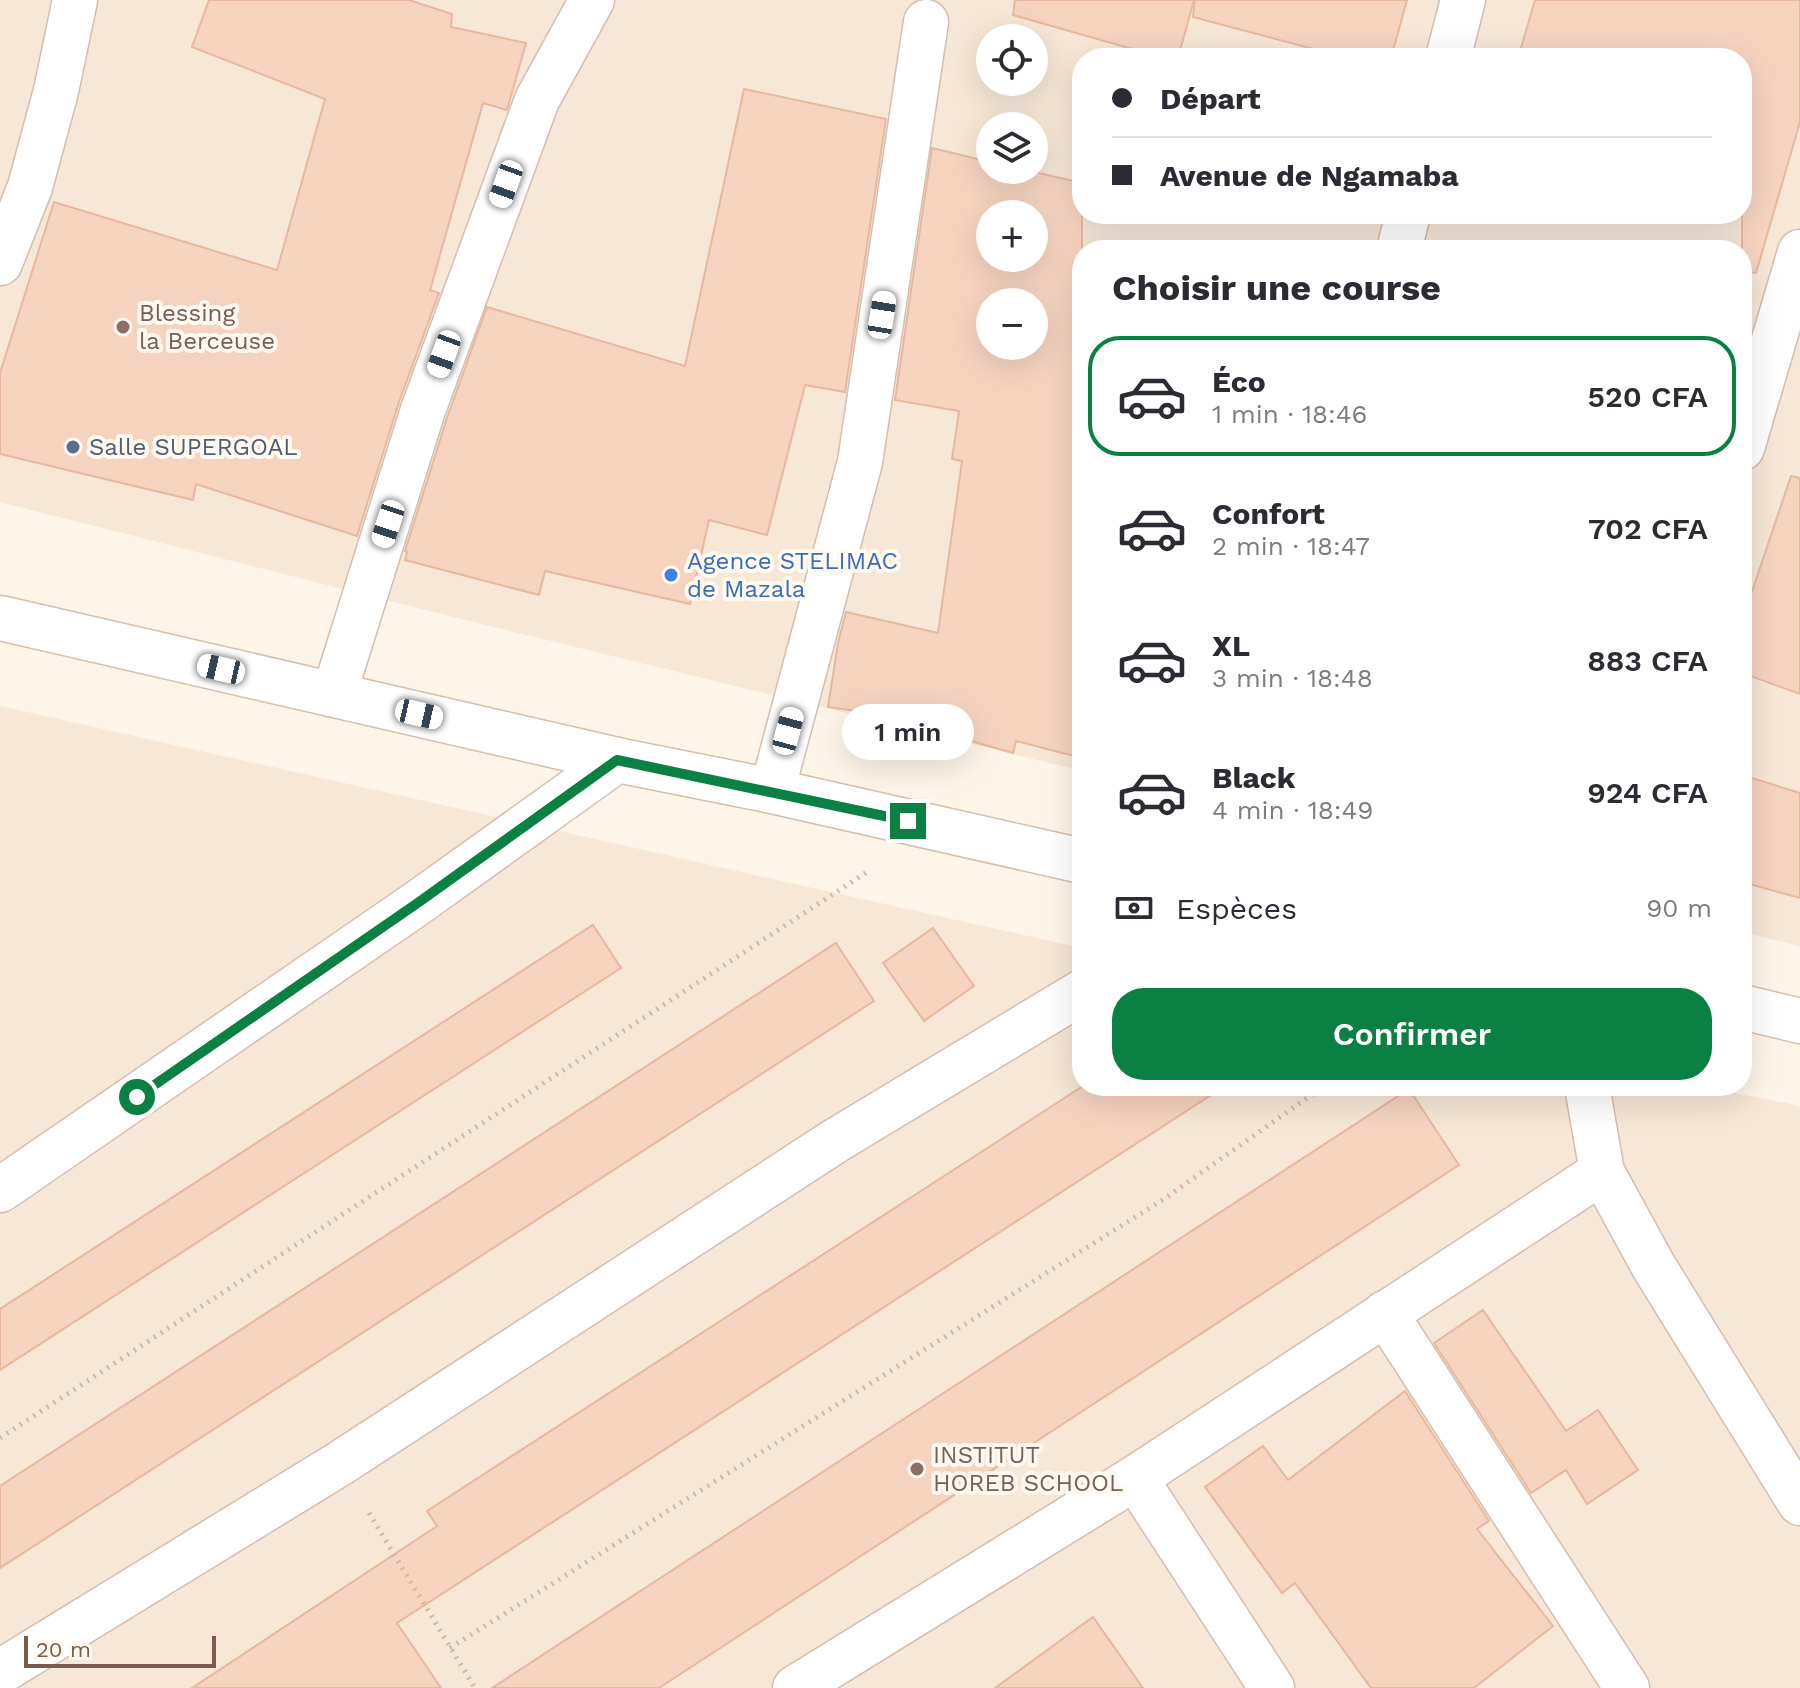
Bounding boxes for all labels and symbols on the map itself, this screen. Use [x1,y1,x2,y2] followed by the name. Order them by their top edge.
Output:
[487,157,525,211] car
[866,289,898,341] car
[139,299,275,355] place label: Blessing la Berceuse
[114,318,132,336] marker: Blessing la Berceuse
[425,327,463,381] car
[89,433,298,461] place label: Salle SUPERGOAL
[64,438,82,456] marker: Salle SUPERGOAL
[369,497,407,551] car
[687,547,898,603] place label: Agence STELIMAC de Mazala
[662,566,680,584] marker: Agence STELIMAC de Mazala
[195,652,247,686] car
[393,697,445,731] car
[770,705,806,757] car
[842,705,974,761] callout: 1 min
[890,803,926,839] route end
[119,1079,155,1115] route start
[933,1441,1123,1497] place label: INSTITUT HOREB SCHOOL
[908,1460,926,1478] marker: INSTITUT HOREB SCHOOL
[24,1632,216,1668] scale bar

